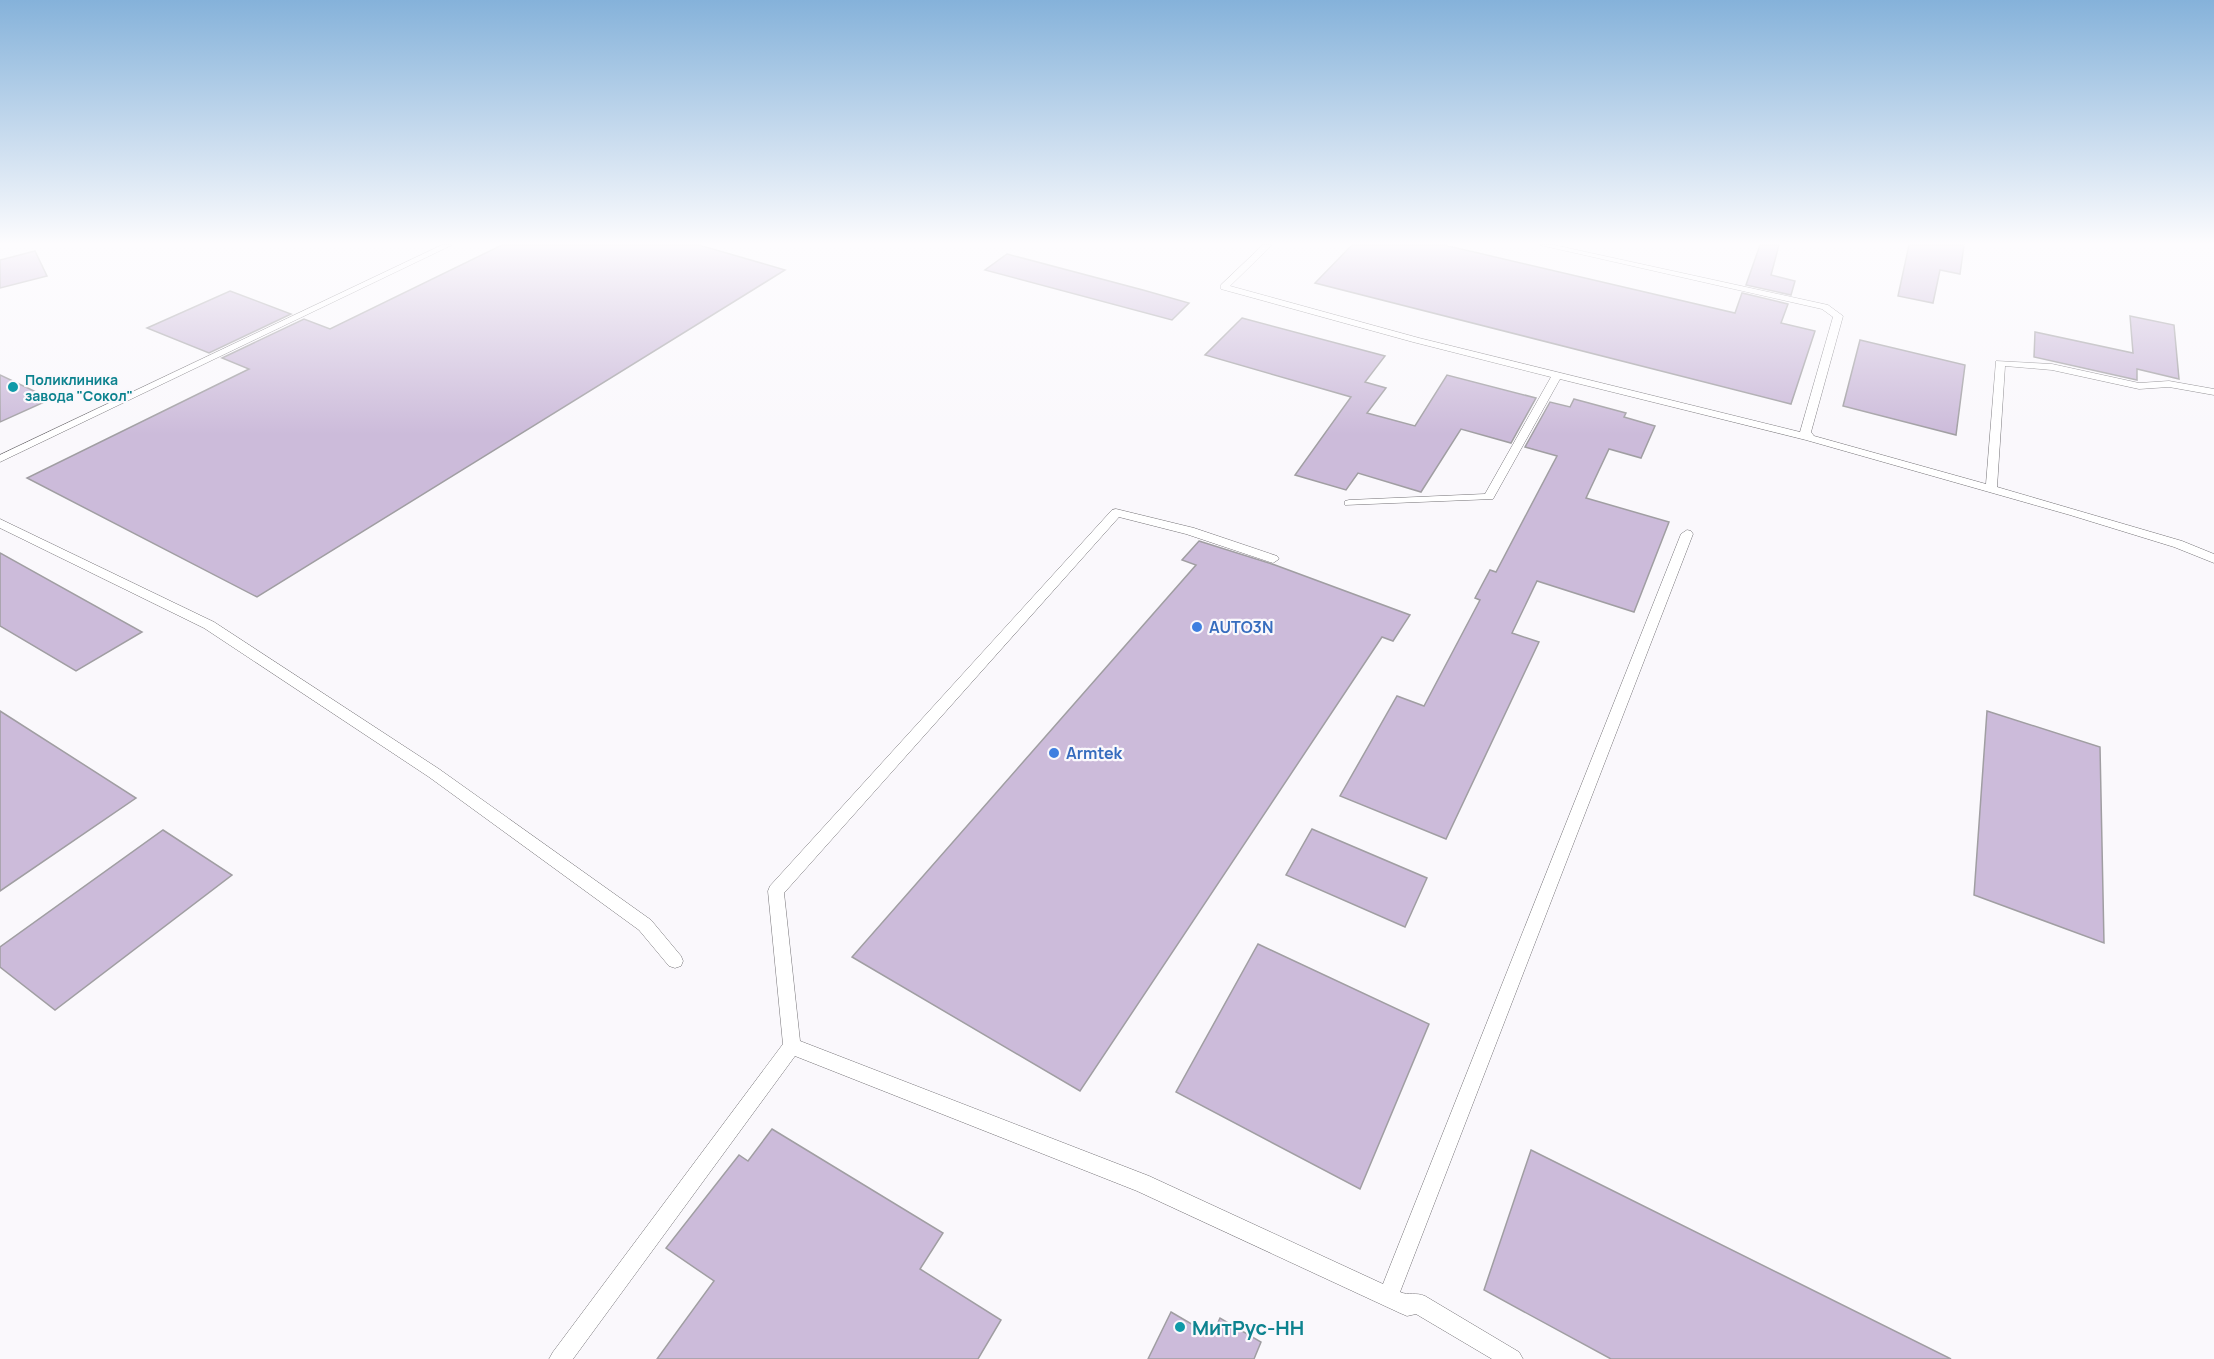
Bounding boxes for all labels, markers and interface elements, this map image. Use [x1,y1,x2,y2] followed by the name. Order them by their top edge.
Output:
[25,370,133,405] place label: Поликлиника завода "Сокол"
[6,380,20,394] marker: Поликлиника завода "Сокол"
[1209,616,1273,638] place label: AUTO3N
[1190,620,1204,634] marker: AUTO3N
[1066,742,1123,764] place label: Armtek
[1047,746,1061,760] marker: Armtek
[1192,1314,1304,1341] place label: МитРус-НН
[1173,1320,1187,1334] marker: МитРус-НН

